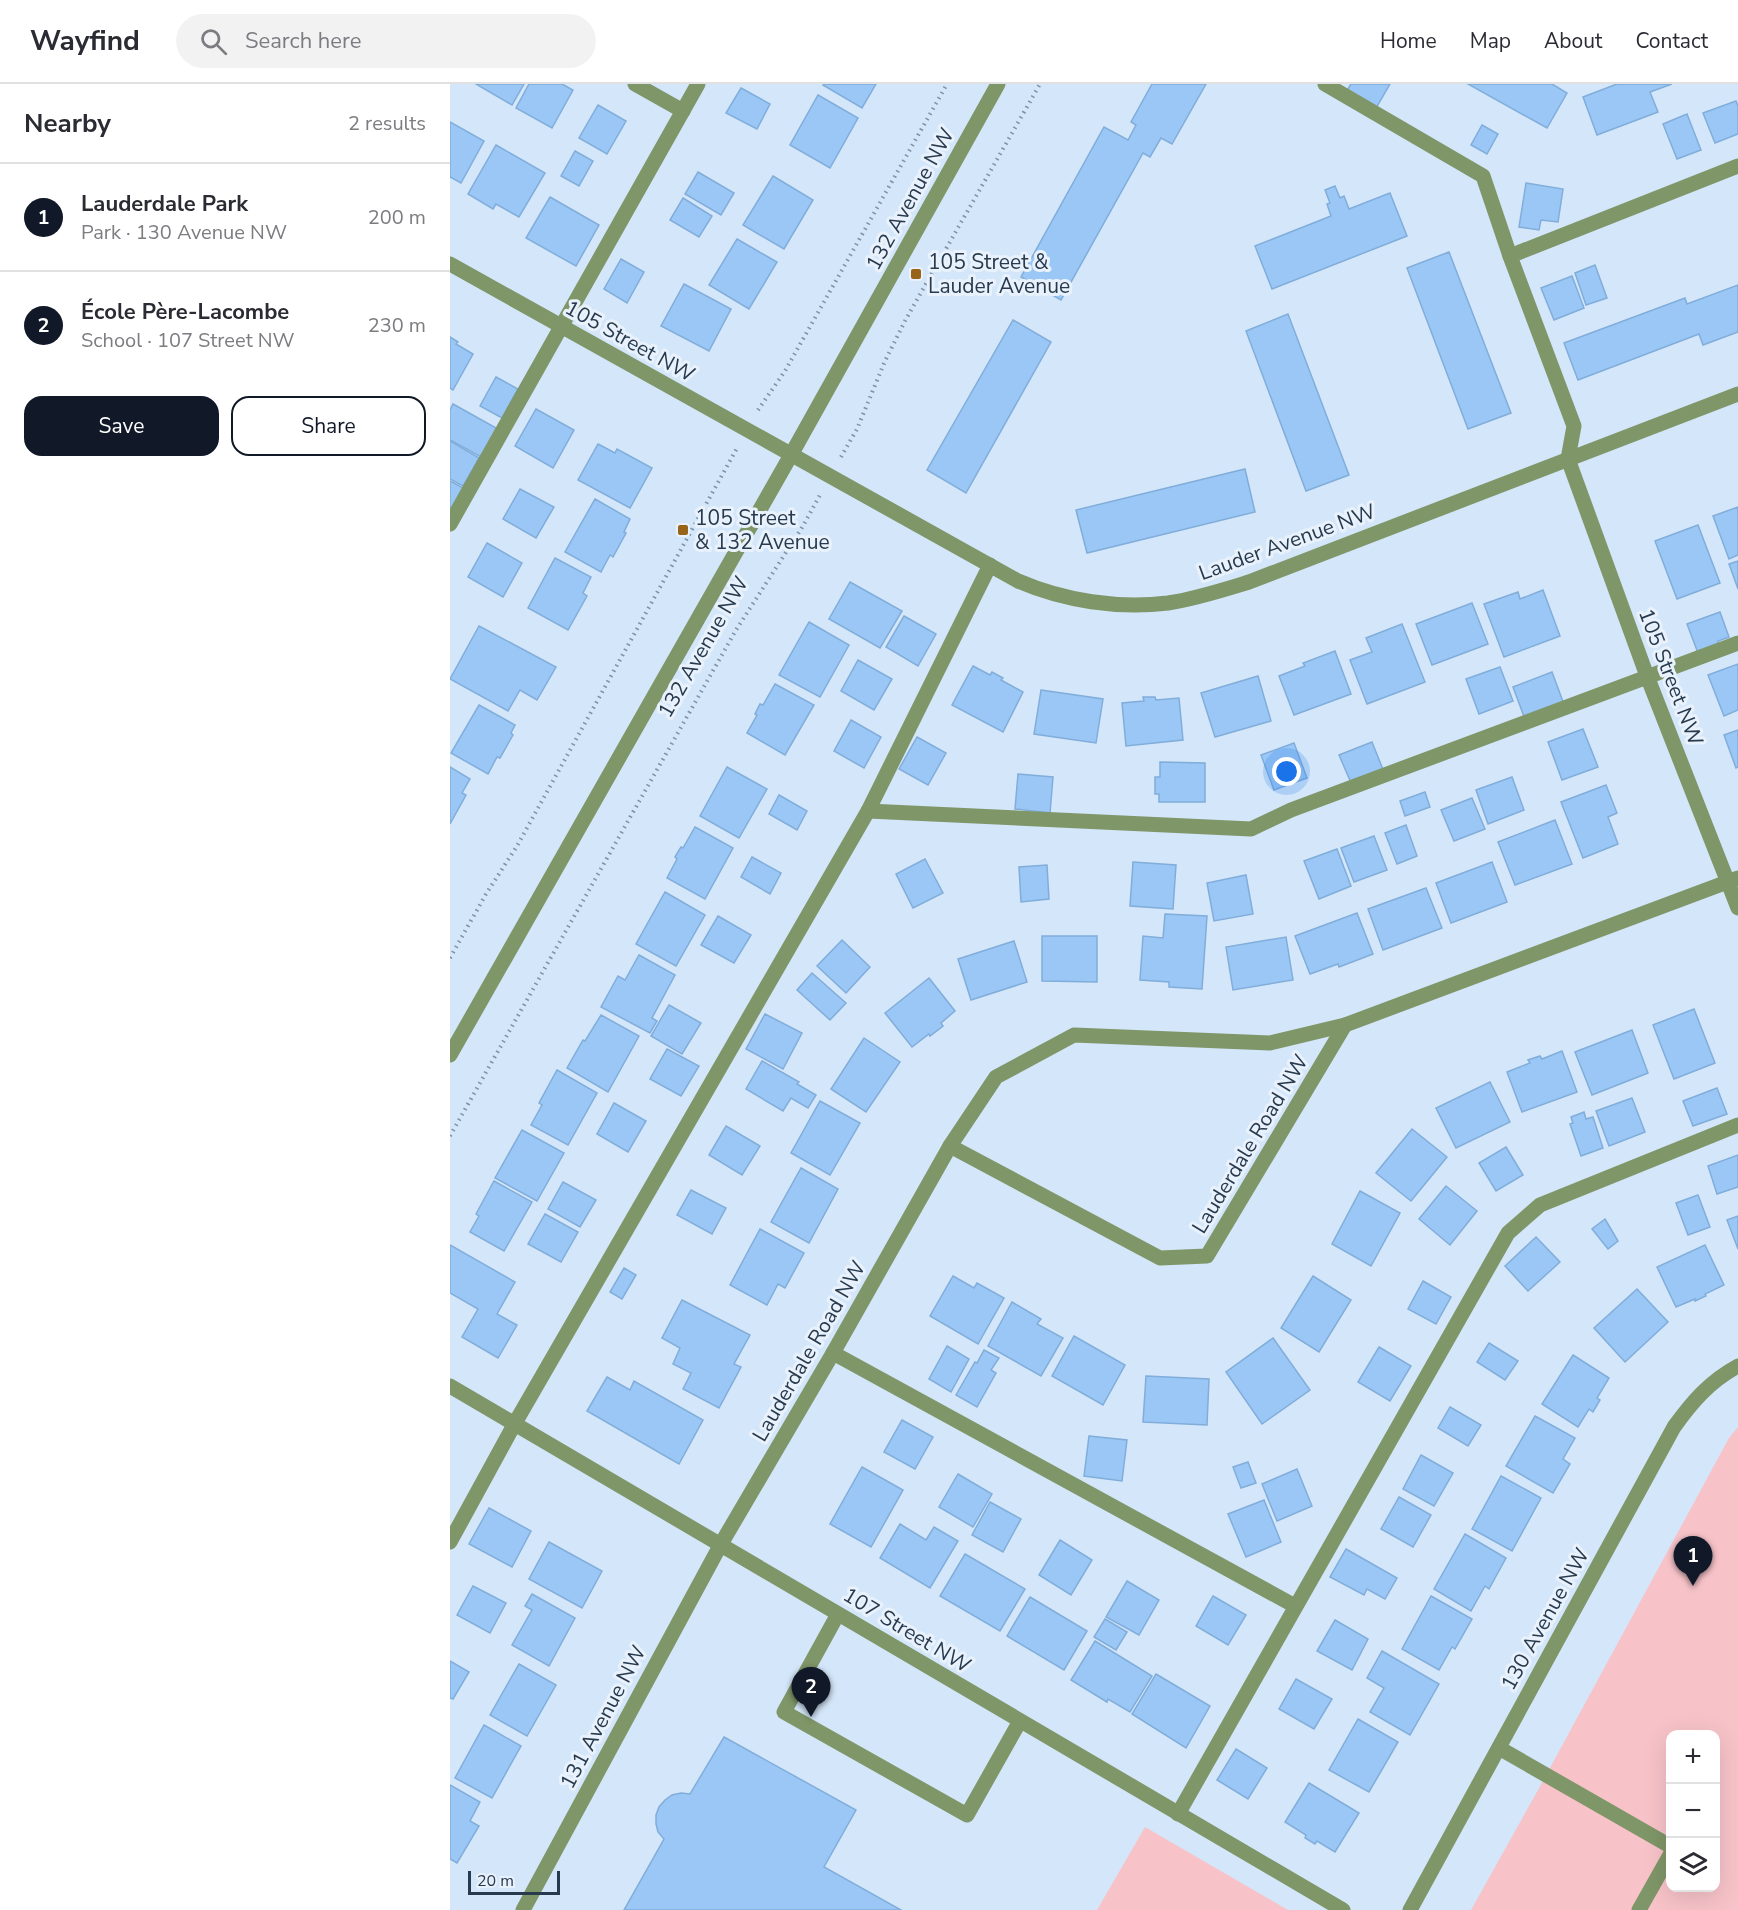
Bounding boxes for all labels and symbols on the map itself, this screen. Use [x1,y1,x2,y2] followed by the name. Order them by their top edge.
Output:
[859,123,961,275] street label: 132 Avenue NW
[928,248,1070,300] place label: 105 Street & Lauder Avenue
[909,267,923,281] marker: 105 Street & Lauder Avenue
[560,294,700,388] street label: 105 Street NW
[1195,497,1379,587] street label: Lauder Avenue NW
[695,504,830,556] place label: 105 Street & 132 Avenue
[676,523,690,537] marker: 105 Street & 132 Avenue
[651,571,755,723] street label: 132 Avenue NW
[1632,605,1710,749] street label: 105 Street NW
[1272,757,1301,786] your location
[1185,1049,1315,1239] street label: Lauderdale Road NW
[746,1256,872,1446] street label: Lauderdale Road NW
[1674,1536,1712,1586] pin: 1
[1494,1543,1596,1695] street label: 130 Avenue NW
[838,1581,976,1679] street label: 107 Street NW
[553,1640,653,1794] street label: 131 Avenue NW
[792,1668,830,1717] pin: 2
[468,1868,560,1896] scale bar

